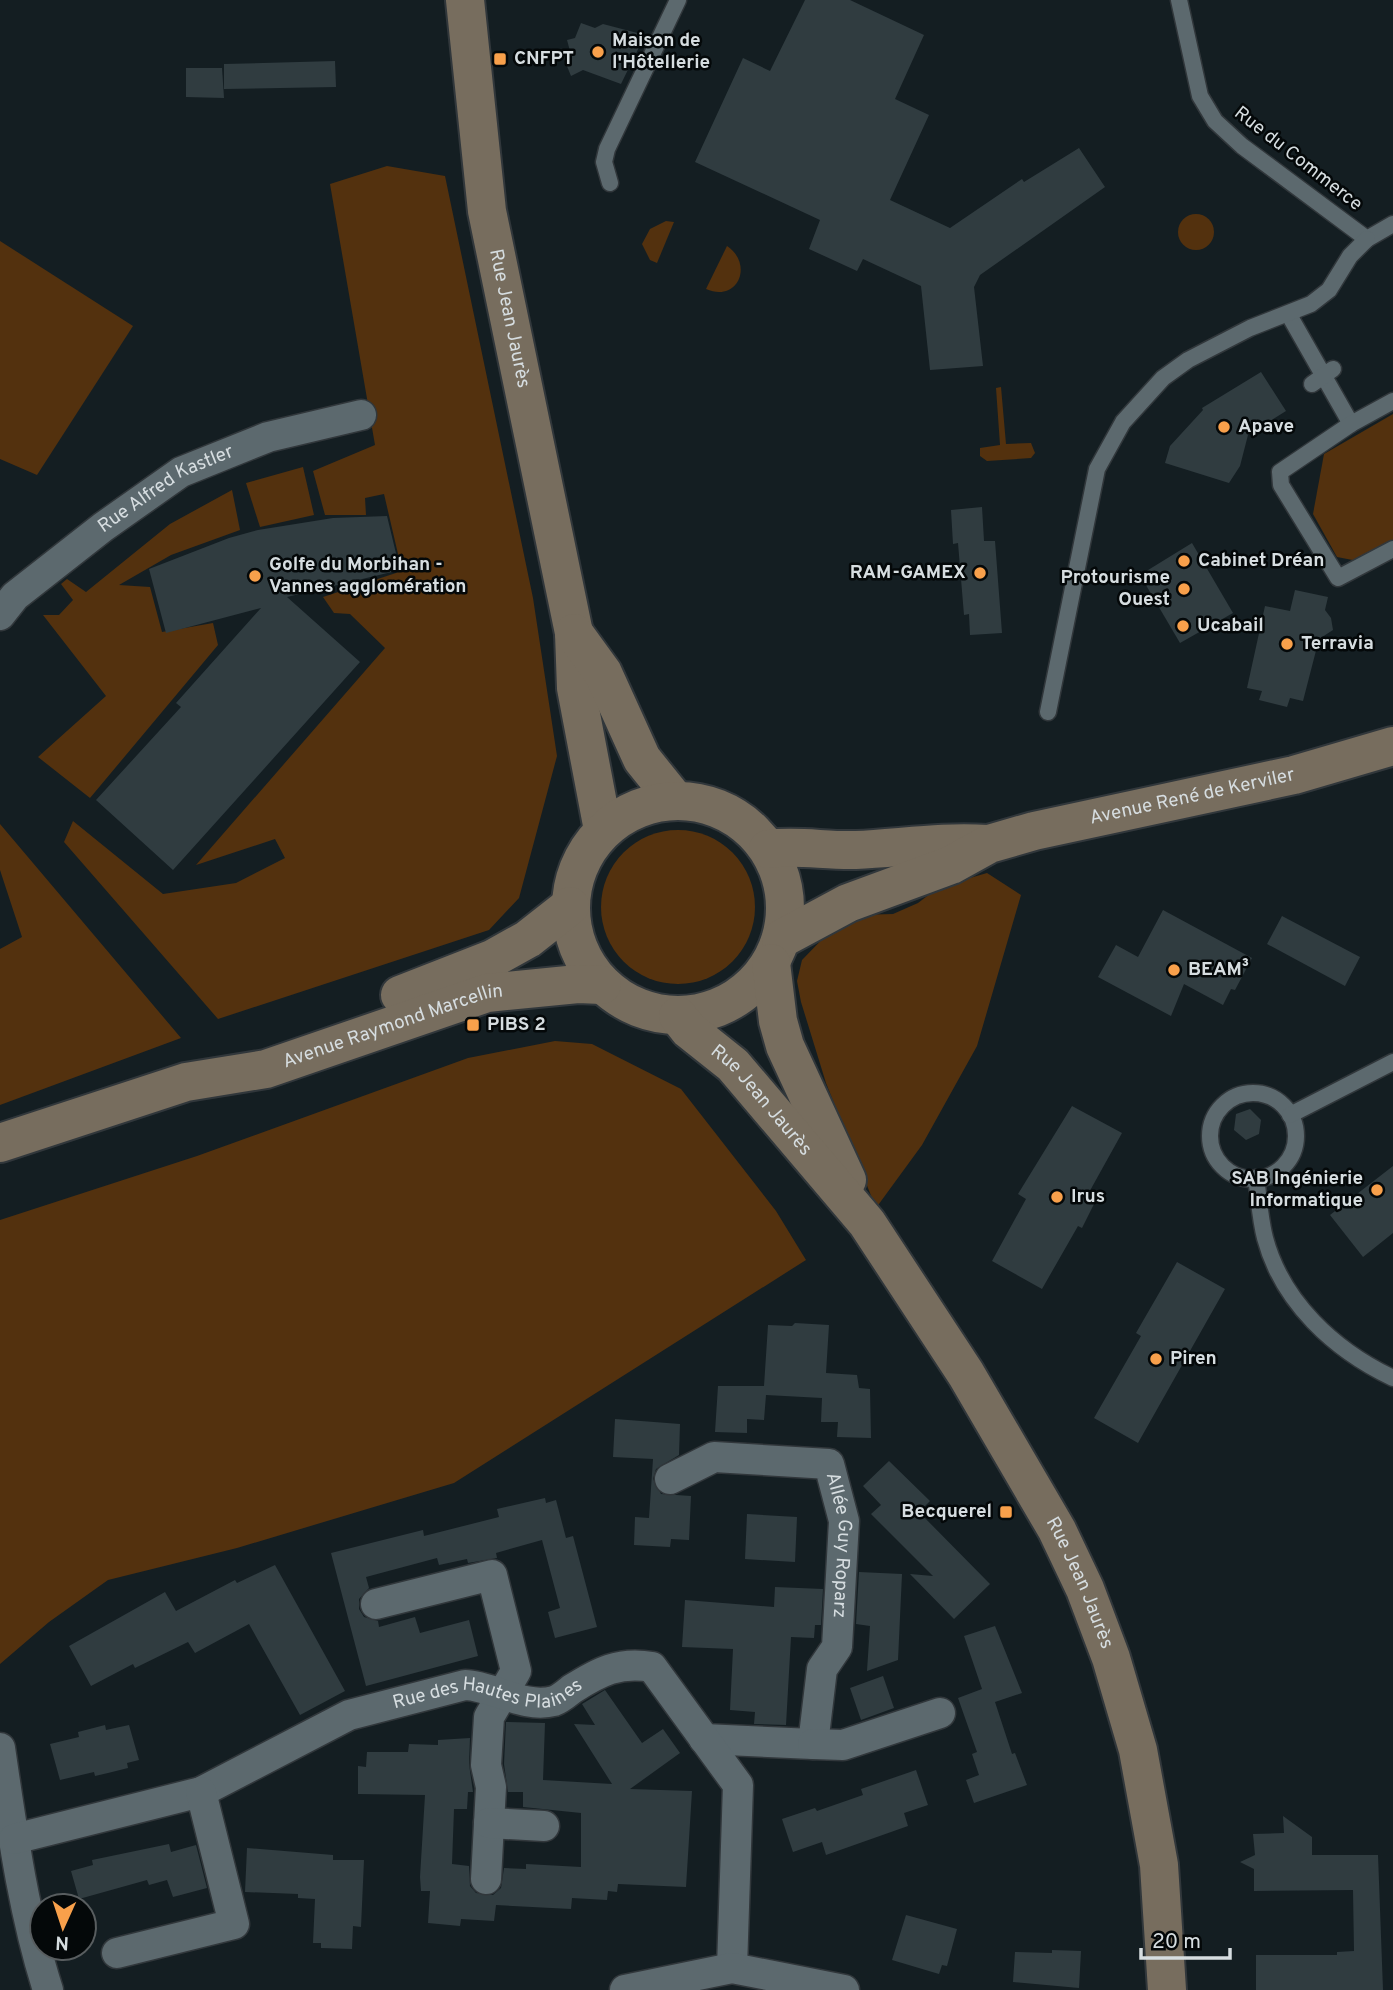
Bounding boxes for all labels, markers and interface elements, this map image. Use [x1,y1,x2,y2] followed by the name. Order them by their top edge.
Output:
[612,29,710,75] place label: Maison de l'Hôtellerie
[590,44,606,60] marker: Maison de l'Hôtellerie
[514,47,574,71] place label: CNFPT
[492,51,508,67] marker: CNFPT
[1229,101,1367,217] street label: Rue du Commerce
[483,247,535,390] street label: Rue Jean Jaurès
[1238,415,1294,439] place label: Apave
[1216,419,1232,435] marker: Apave
[93,440,238,539] street label: Rue Alfred Kastler
[1198,549,1325,573] place label: Cabinet Dréan
[269,553,467,599] place label: Golfe du Morbihan - Vannes agglomération
[1176,553,1192,569] marker: Cabinet Dréan
[850,561,966,585] place label: RAM-GAMEX
[972,565,988,581] marker: RAM-GAMEX
[1061,566,1170,612] place label: Protourisme Ouest
[247,568,263,584] marker: Golfe du Morbihan - Vannes agglomération
[1176,581,1192,597] marker: Protourisme Ouest
[1197,614,1264,638] place label: Ucabail
[1175,618,1191,634] marker: Ucabail
[1301,632,1374,656] place label: Terravia
[1279,636,1295,652] marker: Terravia
[1088,763,1298,831] street label: Avenue René de Kerviler
[1188,958,1249,982] place label: BEAM³
[1166,962,1182,978] marker: BEAM³
[280,979,504,1074] street label: Avenue Raymond Marcellin
[487,1013,546,1037] place label: PIBS 2
[465,1017,481,1033] marker: PIBS 2
[705,1040,817,1161] street label: Rue Jean Jaurès
[1231,1167,1363,1213] place label: SAB Ingénierie Informatique
[1369,1182,1385,1198] marker: SAB Ingénierie Informatique
[1071,1185,1105,1209] place label: Irus
[1049,1189,1065,1205] marker: Irus
[1170,1347,1217,1371] place label: Piren
[1148,1351,1164,1367] marker: Piren
[820,1470,856,1619] street label: Allée Guy Roparz
[901,1500,992,1524] place label: Becquerel
[998,1504,1014,1520] marker: Becquerel
[1040,1513,1118,1652] street label: Rue Jean Jaurès
[390,1673,587,1715] street label: Rue des Hautes Plaines
[28,1892,98,1962] north arrow
[1141,1916,1230,1960] scale bar
[1152,1929,1201,1956] text: 20 m
[55,1930,70,1954] text: N

